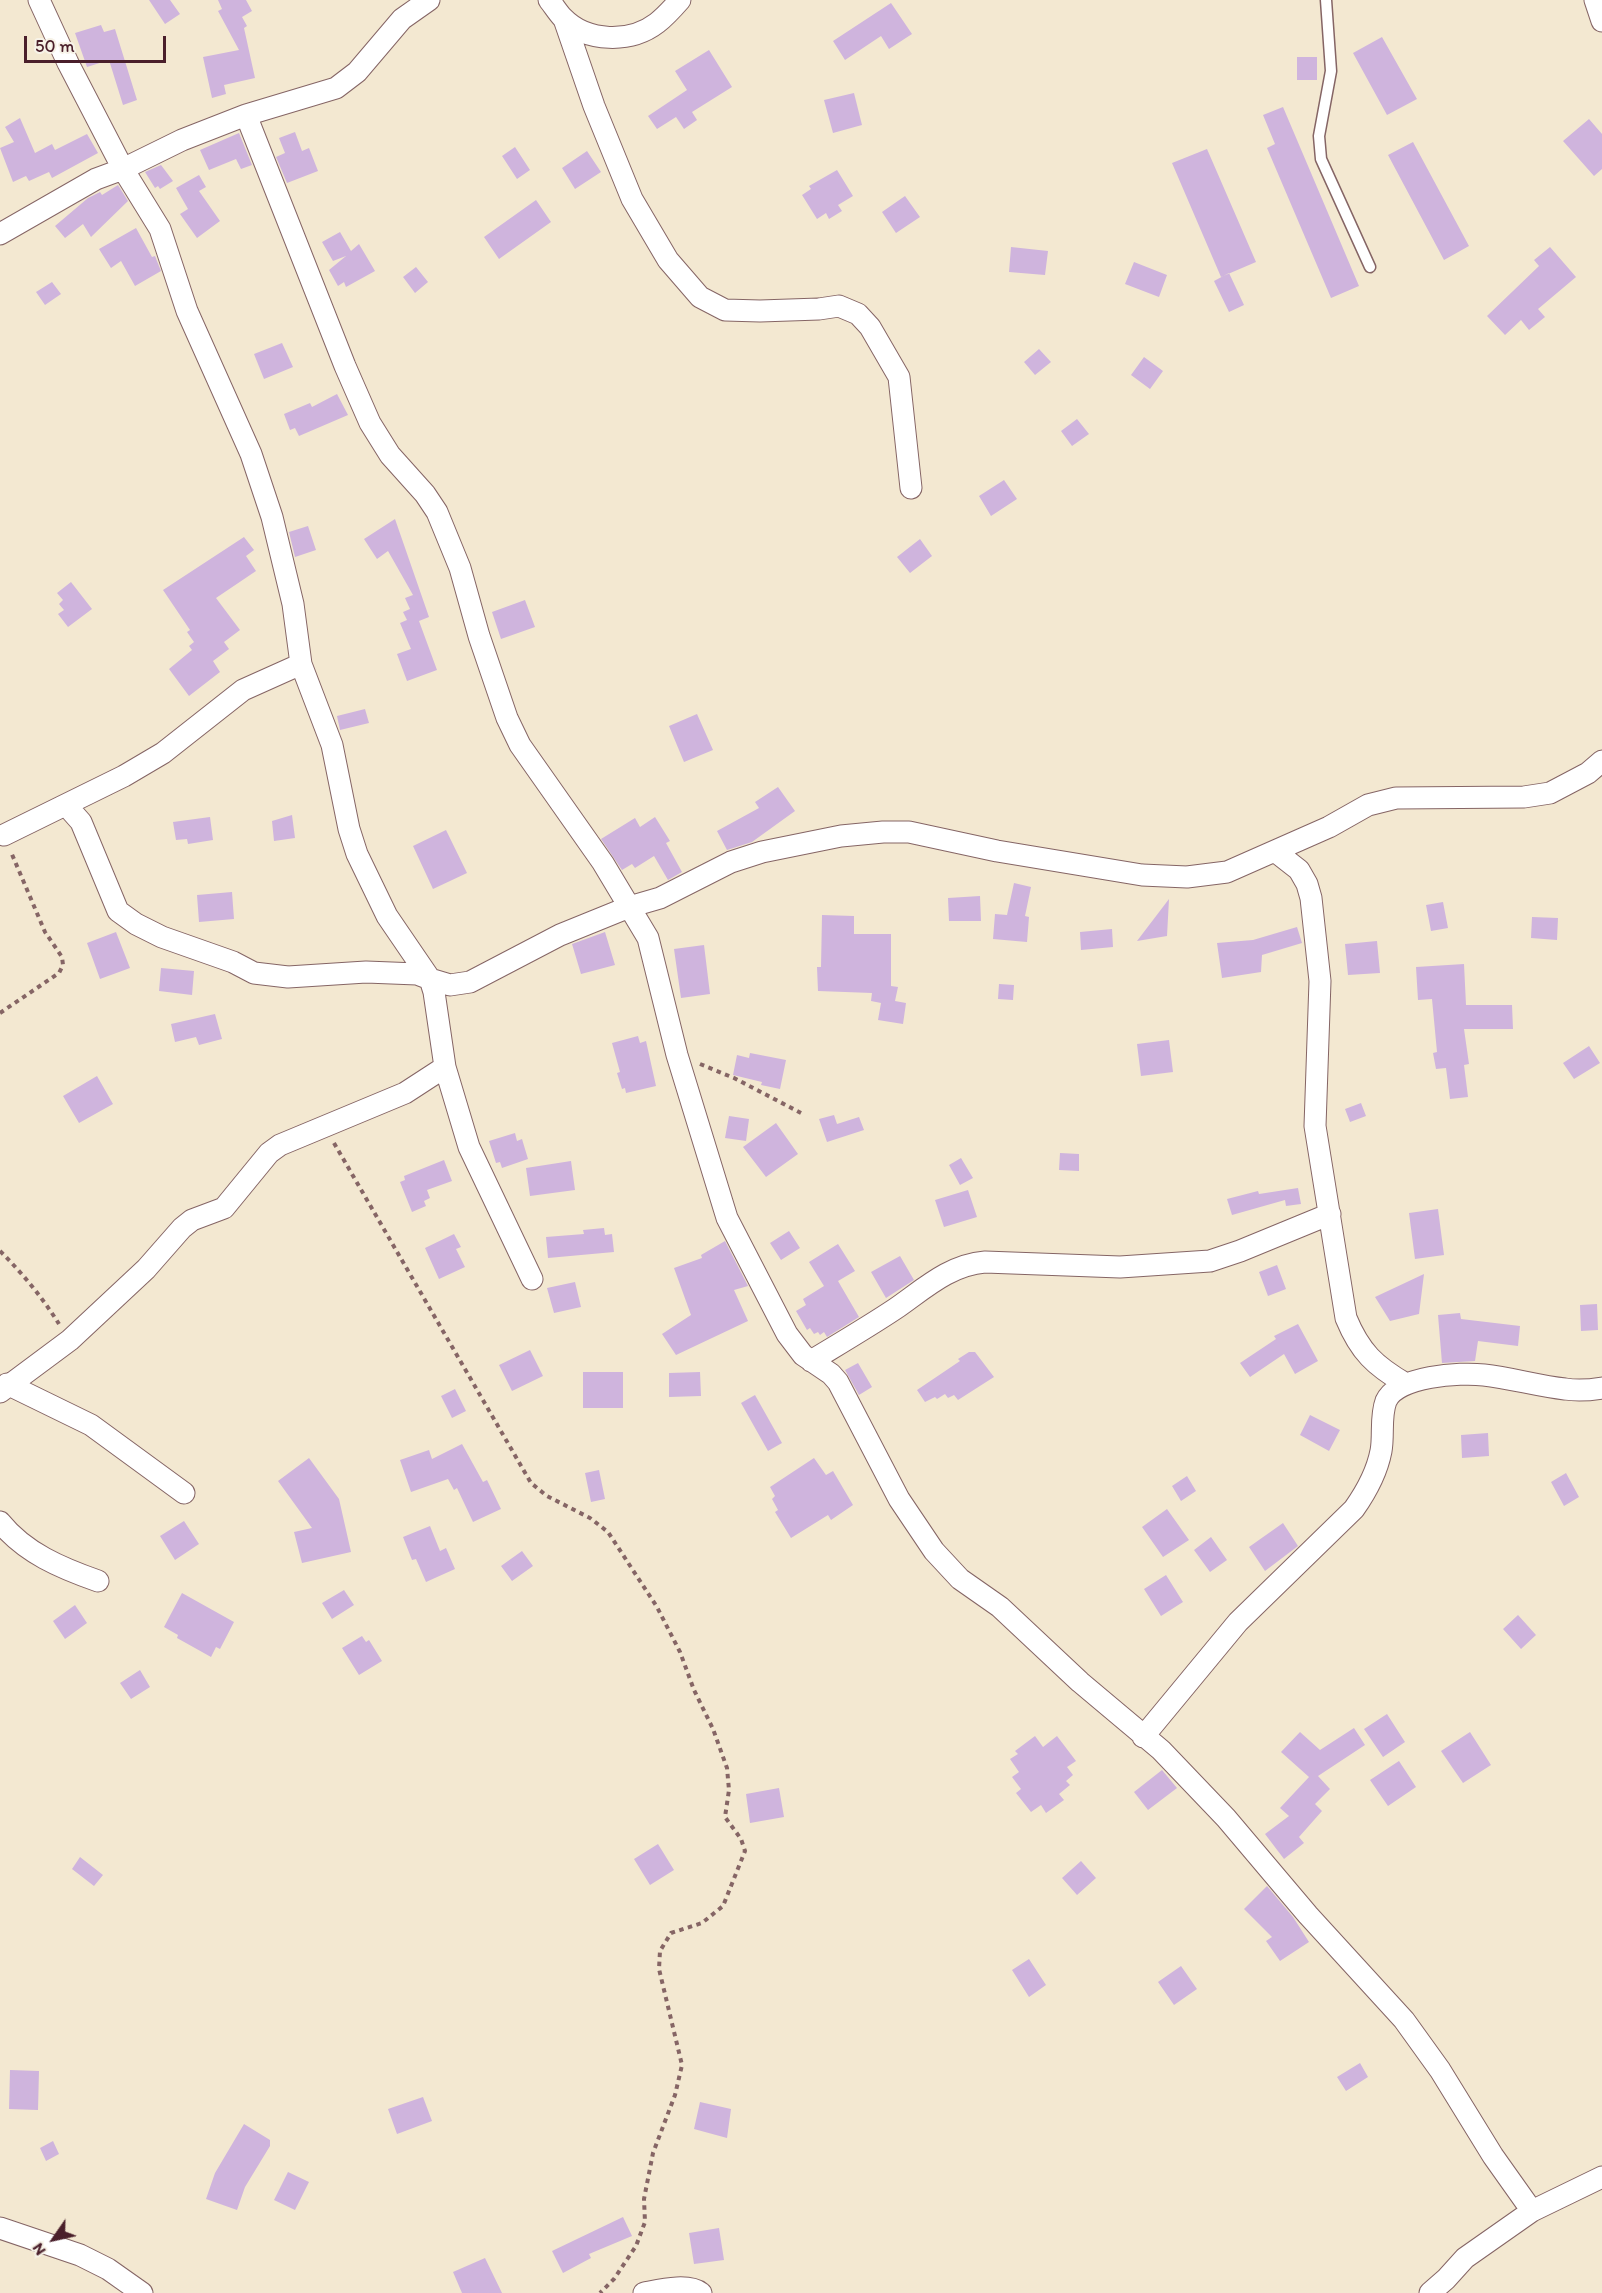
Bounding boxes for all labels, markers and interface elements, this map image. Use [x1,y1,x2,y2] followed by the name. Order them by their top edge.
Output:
[27,24,170,62] scale bar
[35,35,75,57] text: 50 m
[24,2209,84,2269] north arrow
[28,2240,50,2259] text: N

